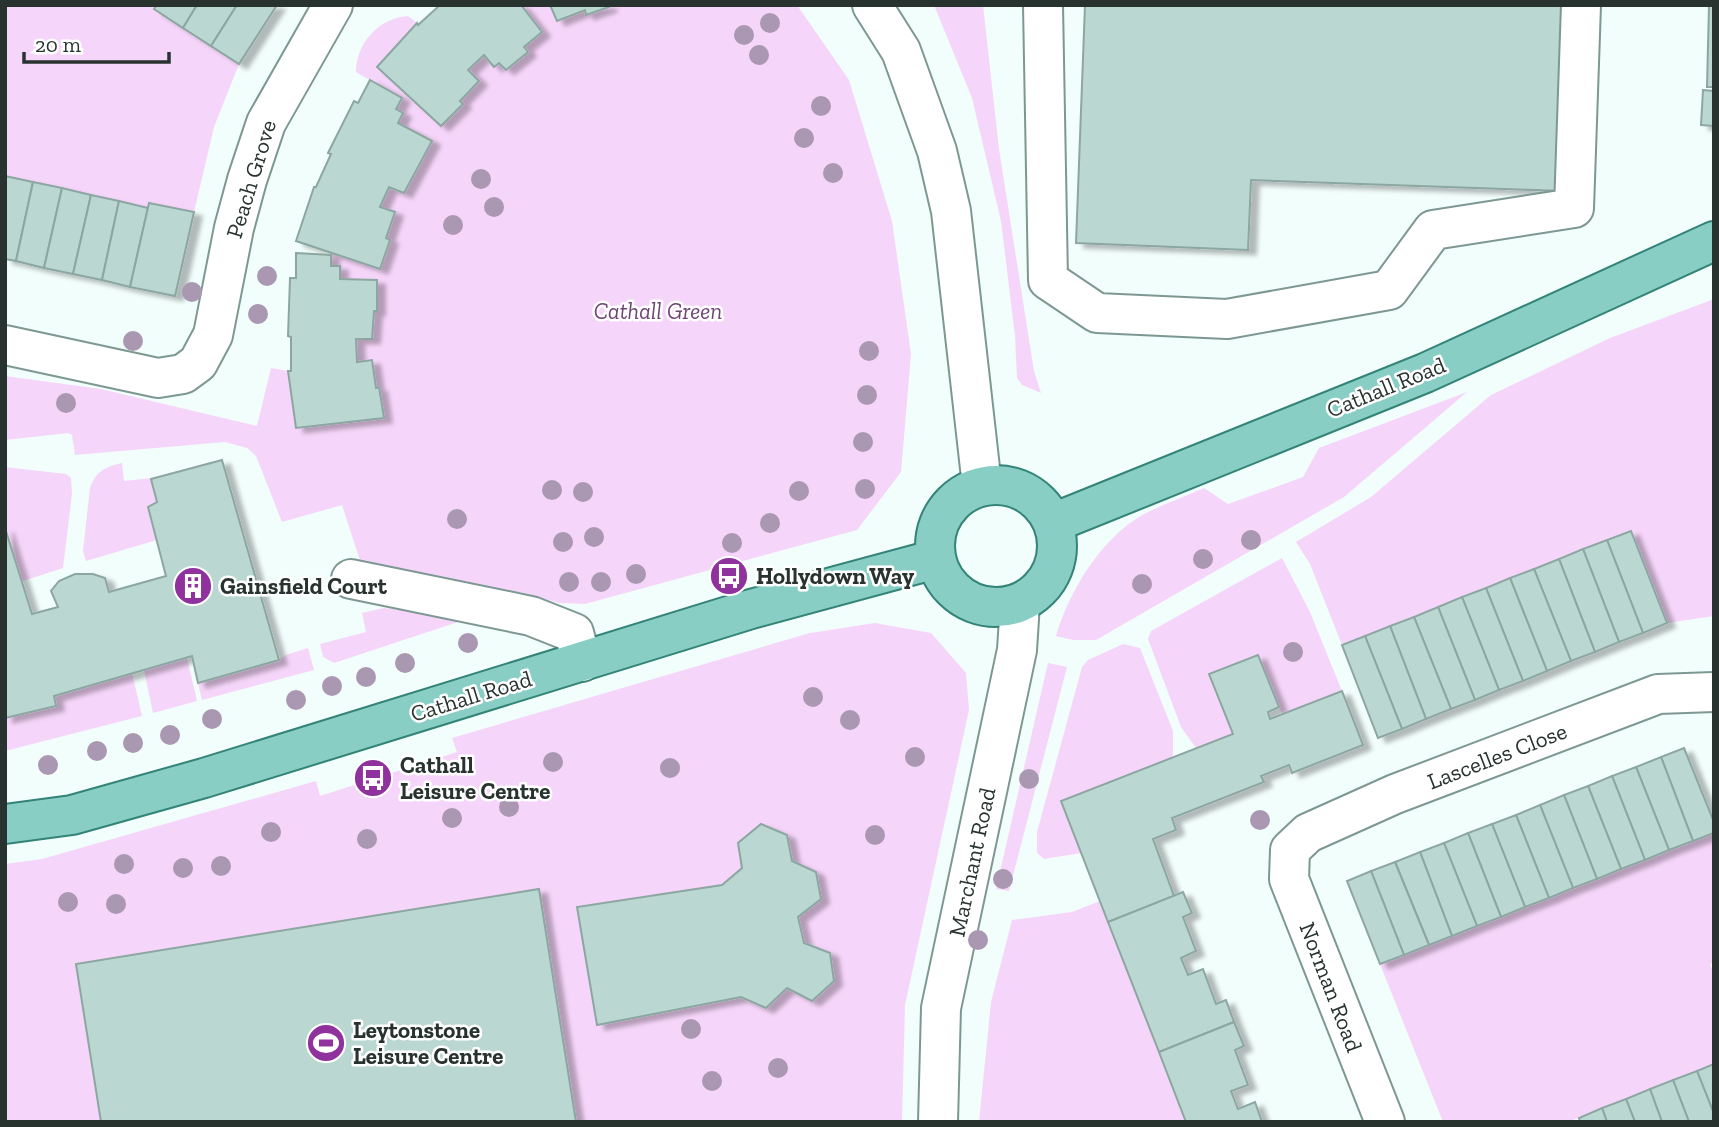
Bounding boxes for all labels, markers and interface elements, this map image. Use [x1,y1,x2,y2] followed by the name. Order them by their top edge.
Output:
[24,21,170,65] scale bar
[35,32,81,57] text: 20 m
[220,116,282,242] street label: Peach Grove
[594,297,722,325] park label: Cathall Green
[1323,350,1450,423] street label: Cathall Road
[708,555,750,597] bus stop icon: Hollydown Way
[756,562,915,590] place label: Hollydown Way
[172,565,214,607] building icon: Gainsfield Court
[220,572,388,600] place label: Gainsfield Court
[407,664,535,728] street label: Cathall Road
[1423,717,1571,795] street label: Lascelles Close
[400,751,550,805] place label: Cathall Leisure Centre
[352,757,394,799] bus stop icon: Cathall Leisure Centre
[943,784,1002,939] street label: Marchant Road
[1293,918,1369,1056] street label: Norman Road
[353,1016,503,1070] place label: Leytonstone Leisure Centre
[305,1022,347,1064] sports icon: Leytonstone Leisure Centre

